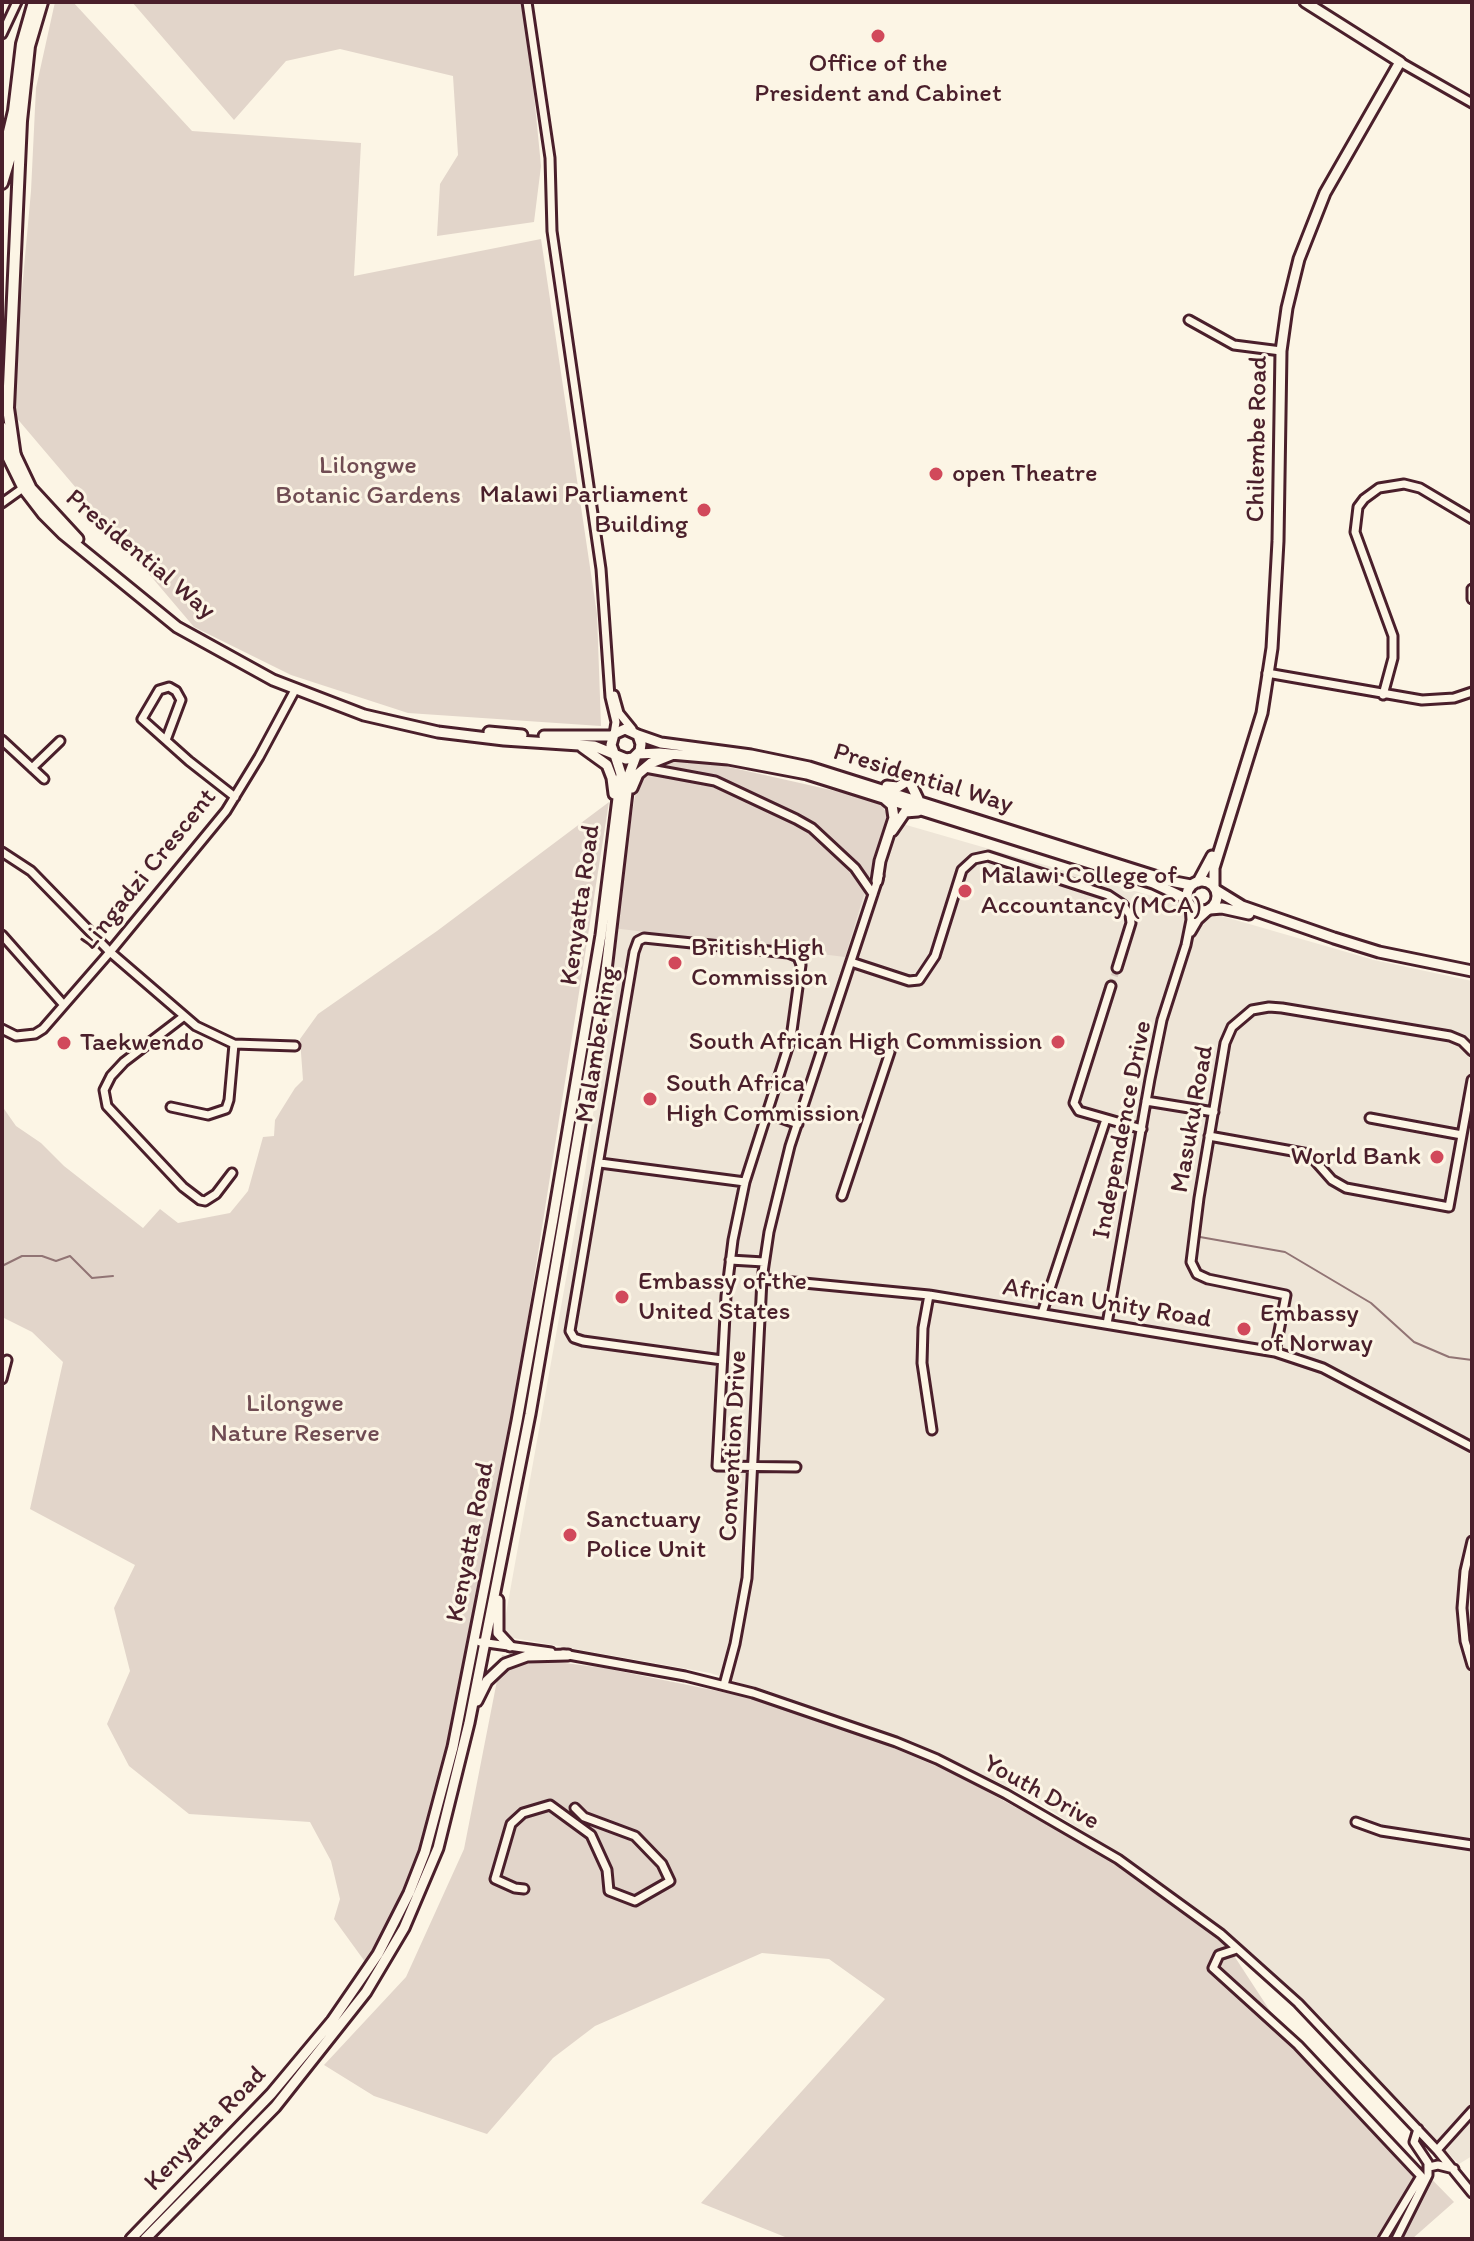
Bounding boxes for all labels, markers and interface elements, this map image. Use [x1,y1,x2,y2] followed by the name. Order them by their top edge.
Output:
[869,27,887,45] marker: Office of the President and Cabinet
[754,48,1002,110] place label: Office of the President and Cabinet
[1241,355,1275,523] street label: Chilembe Road
[275,450,461,512] park label: Lilongwe Botanic Gardens
[952,458,1097,490] place label: open Theatre
[927,465,945,483] marker: open Theatre
[480,479,688,540] place label: Malawi Parliament Building
[59,483,221,627] street label: Presidential Way
[695,501,713,519] marker: Malawi Parliament Building
[829,737,1017,821] street label: Presidential Way
[74,783,224,957] street label: Lingadzi Crescent
[554,822,608,988] street label: Kenyatta Road
[981,860,1202,922] place label: Malawi College of Accountancy (MCA)
[956,882,974,900] marker: Malawi College of Accountancy (MCA)
[691,932,828,994] place label: British High Commission
[666,954,684,972] marker: British High Commission
[570,965,626,1125] street label: Malambe Ring
[1087,1018,1159,1242] street label: Independence Drive
[689,1026,1042,1058] place label: South African High Commission
[80,1027,204,1059] place label: Taekwendo
[1049,1033,1067,1051] marker: South African High Commission
[55,1034,73,1052] marker: Taekwendo
[1165,1043,1221,1195] street label: Masuku Road
[666,1068,860,1130] place label: South Africa High Commission
[641,1090,659,1108] marker: South Africa High Commission
[1290,1141,1421,1173] place label: World Bank
[1428,1148,1446,1166] marker: World Bank
[638,1266,807,1328] place label: Embassy of the United States
[1000,1272,1214,1336] street label: African Unity Road
[613,1288,631,1306] marker: Embassy of the United States
[1260,1298,1373,1360] place label: Embassy of Norway
[1235,1320,1253,1338] marker: Embassy of Norway
[713,1349,755,1543] street label: Convention Drive
[210,1388,380,1450] park label: Lilongwe Nature Reserve
[440,1459,502,1625] street label: Kenyatta Road
[586,1504,706,1566] place label: Sanctuary Police Unit
[561,1526,579,1544] marker: Sanctuary Police Unit
[977,1748,1105,1838] street label: Youth Drive
[138,2060,274,2198] street label: Kenyatta Road

